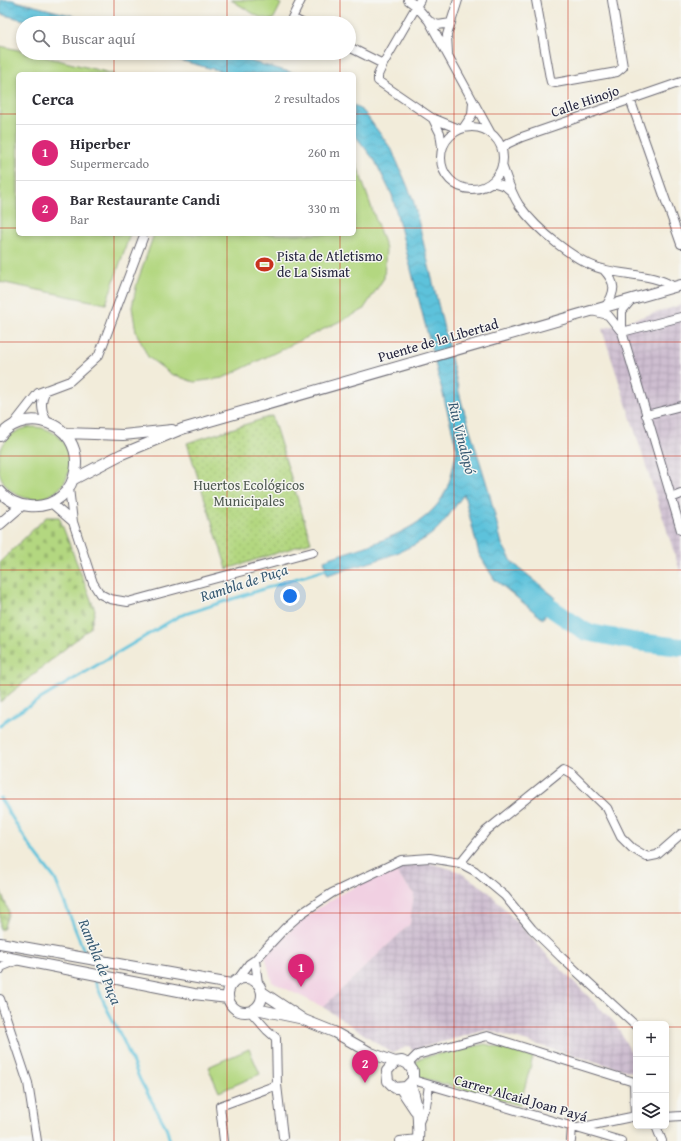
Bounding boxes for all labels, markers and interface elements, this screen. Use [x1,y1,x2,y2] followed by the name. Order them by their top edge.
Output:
[16,16,356,60] search box
[30,27,52,49] icon: search
[62,28,135,49] text: Buscar aquí
[548,80,622,122] street label: Calle Hinojo
[32,86,74,111] text: Cerca
[274,89,340,108] text: 2 resultados
[70,133,130,154] text: Hiperber
[42,143,48,162] text: 1
[308,143,340,162] text: 260 m
[70,154,149,173] text: Supermercado
[70,189,220,210] text: Bar Restaurante Candi
[42,199,48,218] text: 2
[308,199,340,218] text: 330 m
[70,210,89,229] text: Bar
[277,246,383,282] place label: Pista de Atletismo de La Sismat
[254,254,274,274] sports icon: Pista de Atletismo de La Sismat
[376,313,501,367] street label: Puente de la Libertad
[443,399,482,477] water label: Riu Vinalopó
[193,475,305,511] park label: Huertos Ecológicos Municipales
[196,558,290,607] water label: Rambla de Puça
[280,586,300,606] your location
[73,915,127,1008] water label: Rambla de Puça
[288,954,314,987] pin: 1
[633,1021,669,1129] map controls
[633,1021,669,1057] button: +
[352,1050,378,1083] pin: 2
[633,1057,669,1093] button: −
[452,1069,590,1127] street label: Carrer Alcaid Joan Payá
[633,1093,669,1129] button: layers

